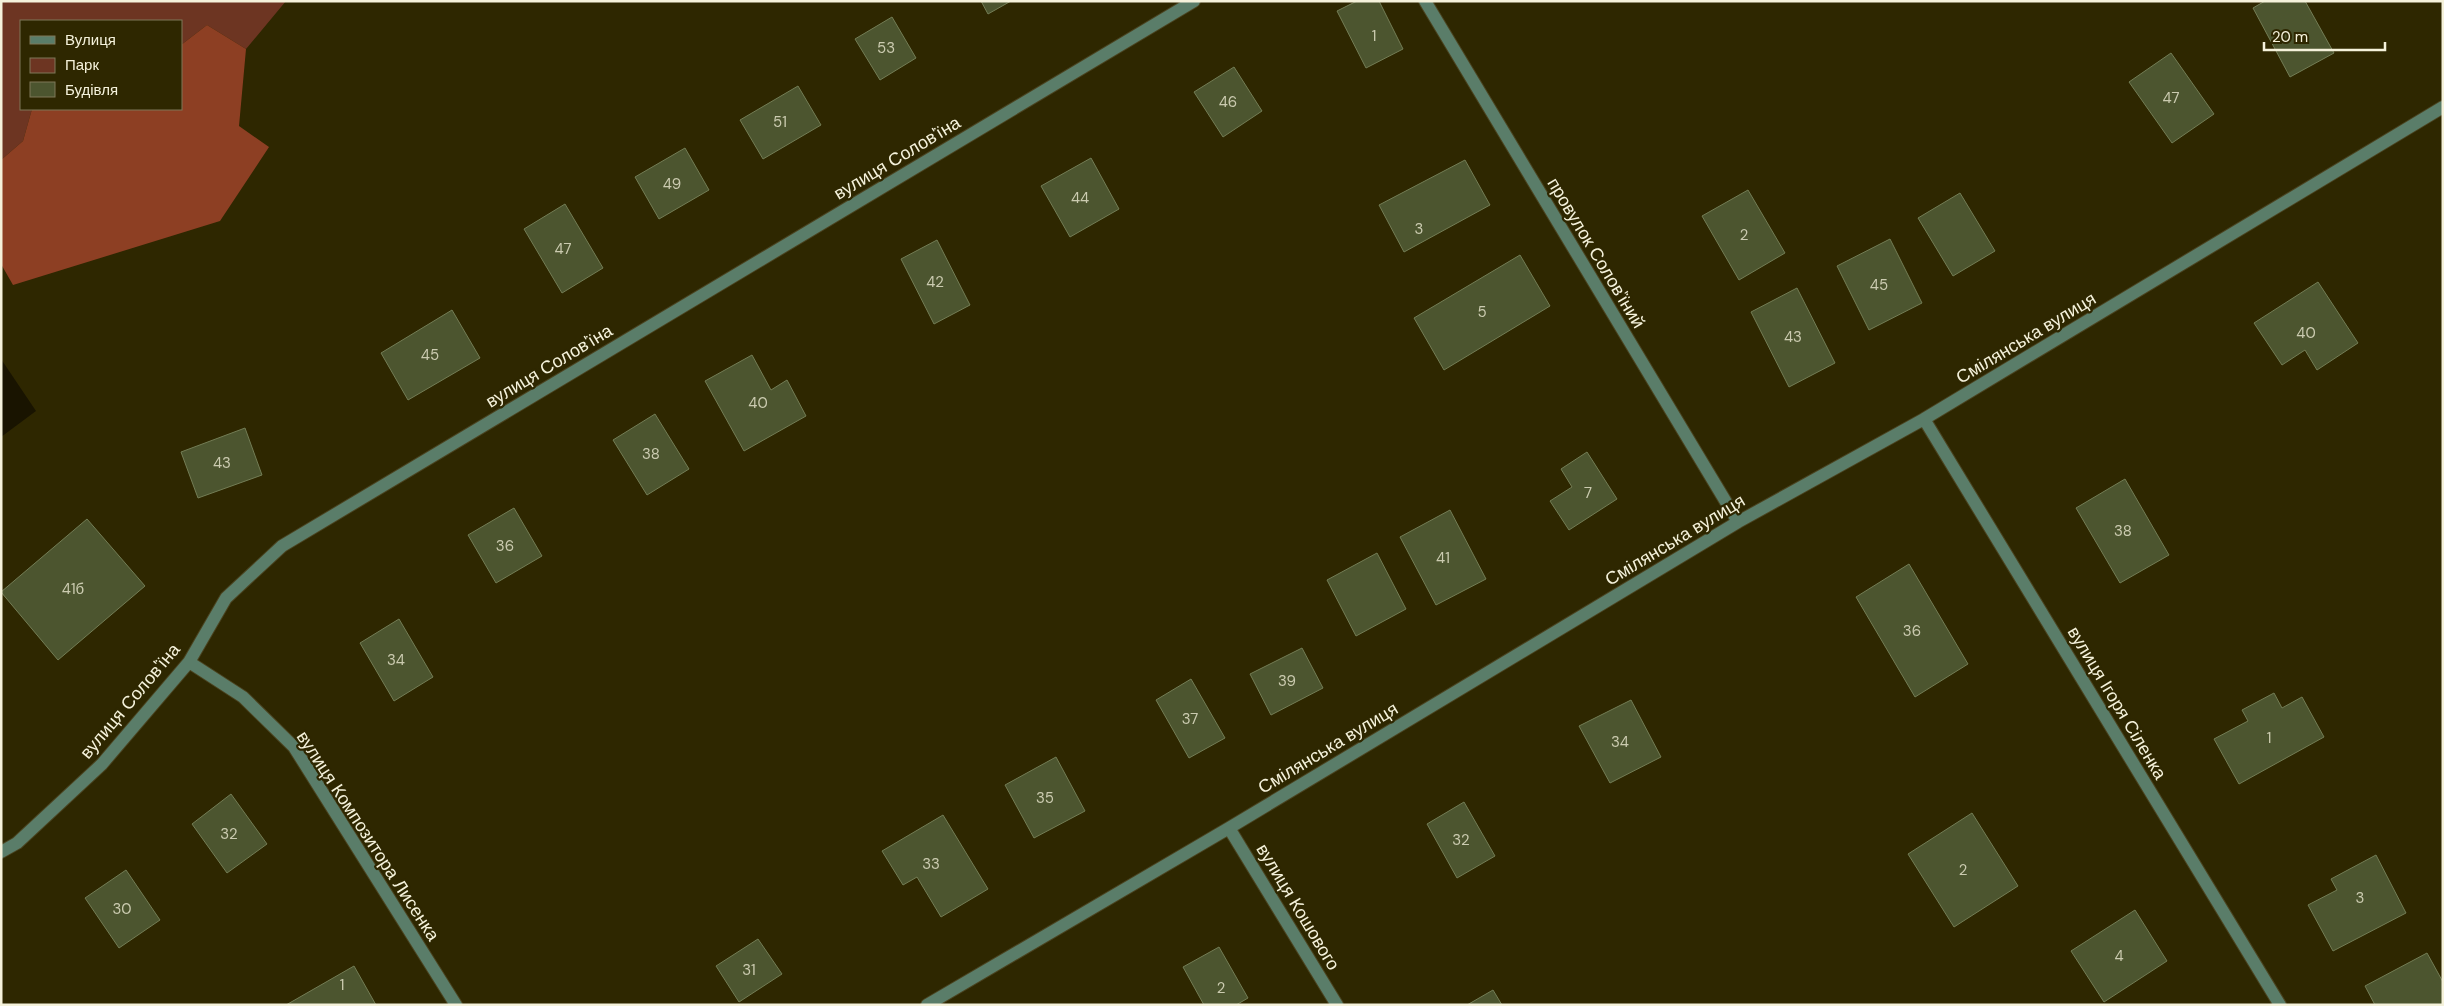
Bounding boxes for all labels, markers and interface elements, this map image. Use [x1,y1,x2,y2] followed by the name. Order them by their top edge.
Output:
[20,20,182,110] legend
[2264,20,2385,52] scale bar
[1372,26,1376,46] house number: 1
[2272,27,2308,47] text: 20 m
[65,30,116,50] text: Вулиця
[877,38,895,58] house number: 53
[65,55,99,75] text: Парк
[65,80,118,100] text: Будівля
[2162,88,2180,108] house number: 47
[1219,92,1237,112] house number: 46
[829,110,966,205] street label: вулиця Солов'їна
[773,112,787,132] house number: 51
[1541,173,1651,333] street label: провулок Солов'їний
[663,174,681,194] house number: 49
[1071,188,1089,208] house number: 44
[1415,219,1423,239] house number: 3
[1740,225,1748,245] house number: 2
[554,239,572,259] house number: 47
[926,272,944,292] house number: 42
[1870,275,1888,295] house number: 45
[1952,287,2100,389] street label: Смілянська вулиця
[1477,302,1487,322] house number: 5
[481,318,618,413] street label: вулиця Солов'їна
[2296,323,2316,343] house number: 40
[1784,327,1802,347] house number: 43
[421,345,439,365] house number: 45
[748,393,768,413] house number: 40
[642,444,660,464] house number: 38
[213,453,231,473] house number: 43
[1584,483,1592,503] house number: 7
[1601,489,1749,591] street label: Смілянська вулиця
[2114,521,2132,541] house number: 38
[496,536,514,556] house number: 36
[1436,548,1450,568] house number: 41
[62,579,84,599] house number: 41б
[1903,621,1921,641] house number: 36
[2062,622,2173,785] street label: вулиця Ігоря Сіленка
[75,637,186,764] street label: вулиця Солов'їна
[387,650,405,670] house number: 34
[1278,671,1296,691] house number: 39
[1254,697,1402,799] street label: Смілянська вулиця
[1182,709,1198,729] house number: 37
[291,726,446,946] street label: вулиця Композитора Лисенка
[2267,728,2271,748] house number: 1
[1611,732,1629,752] house number: 34
[1036,788,1054,808] house number: 35
[220,824,238,844] house number: 32
[1452,830,1470,850] house number: 32
[1251,839,1345,975] street label: вулиця Кошового
[922,854,940,874] house number: 33
[1959,860,1967,880] house number: 2
[2356,888,2364,908] house number: 3
[112,899,132,919] house number: 30
[2114,946,2124,966] house number: 4
[742,960,756,980] house number: 31
[340,975,344,995] house number: 1
[1217,978,1225,998] house number: 2

